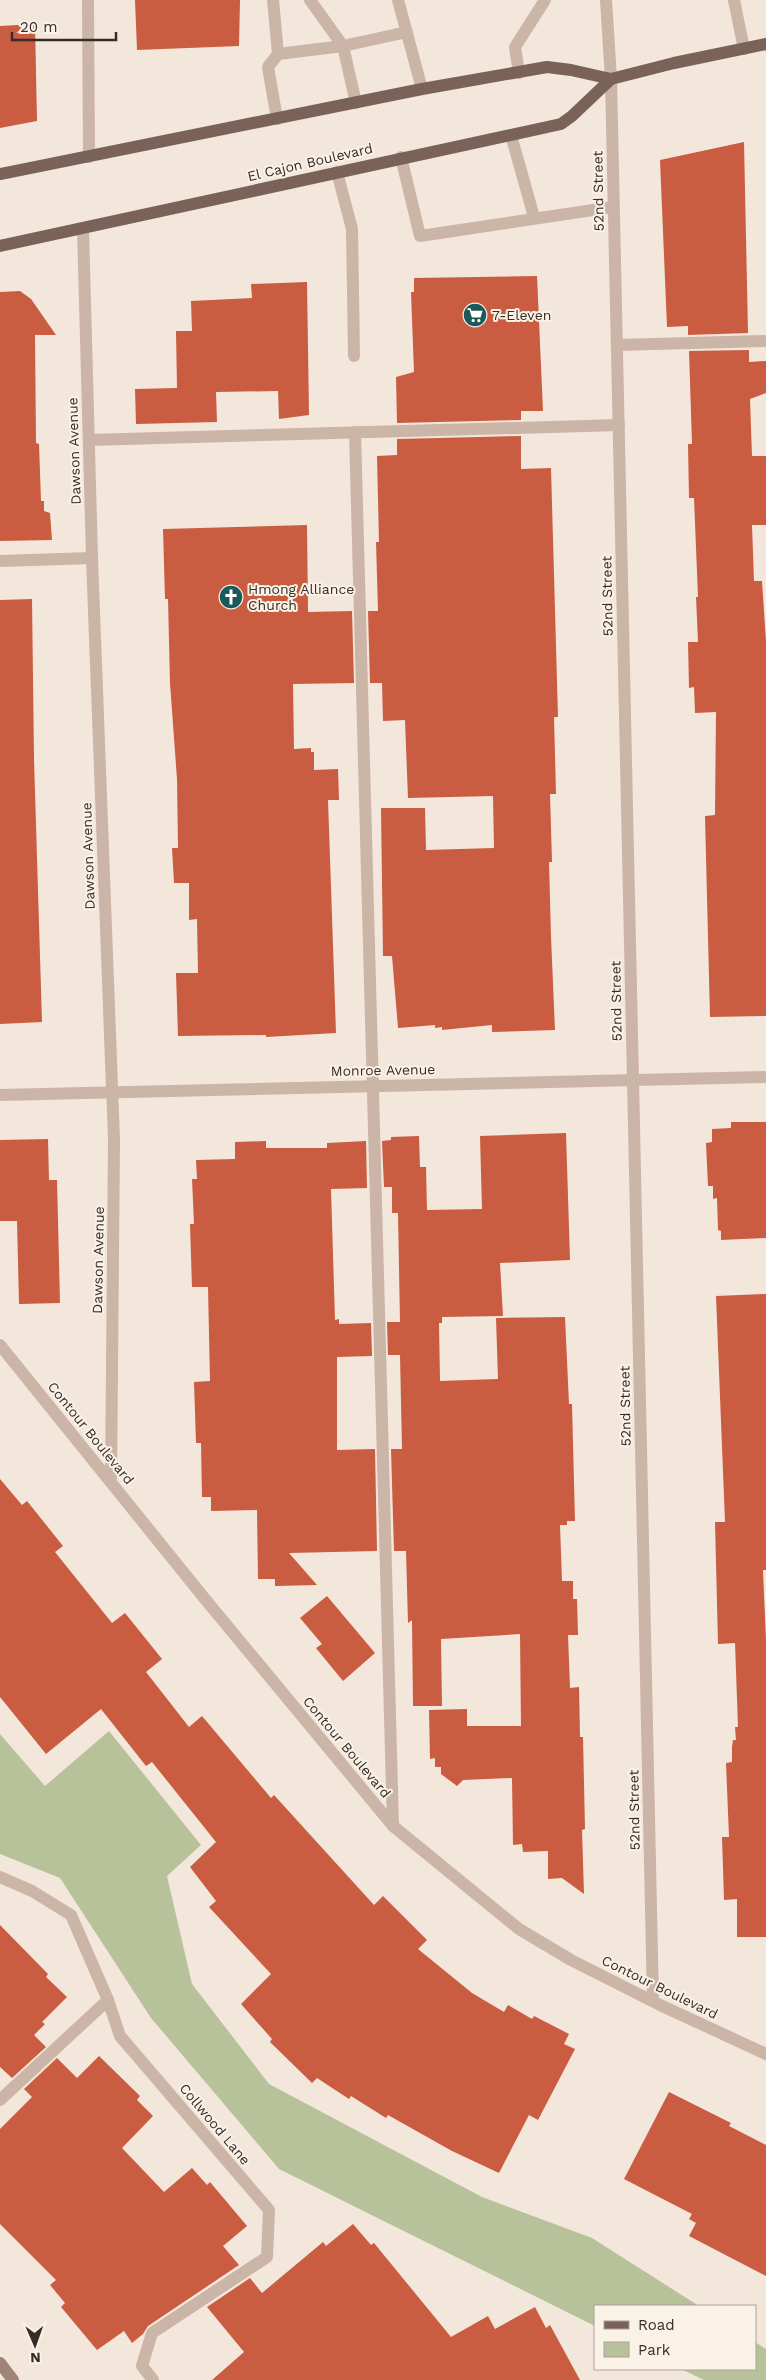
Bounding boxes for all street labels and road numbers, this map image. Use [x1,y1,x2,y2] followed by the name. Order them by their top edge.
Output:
[246,140,374,184] street label: El Cajon Boulevard
[589,150,607,231] street label: 52nd Street
[64,397,84,505] street label: Dawson Avenue
[598,555,616,636] street label: 52nd Street
[78,802,98,910] street label: Dawson Avenue
[607,960,625,1041] street label: 52nd Street
[331,1061,435,1079] street label: Monroe Avenue
[89,1206,107,1314] street label: Dawson Avenue
[616,1365,634,1446] street label: 52nd Street
[45,1379,137,1487] street label: Contour Boulevard
[300,1693,394,1801] street label: Contour Boulevard
[625,1769,643,1850] street label: 52nd Street
[599,1952,721,2022] street label: Contour Boulevard
[176,2080,254,2168] street label: Collwood Lane

